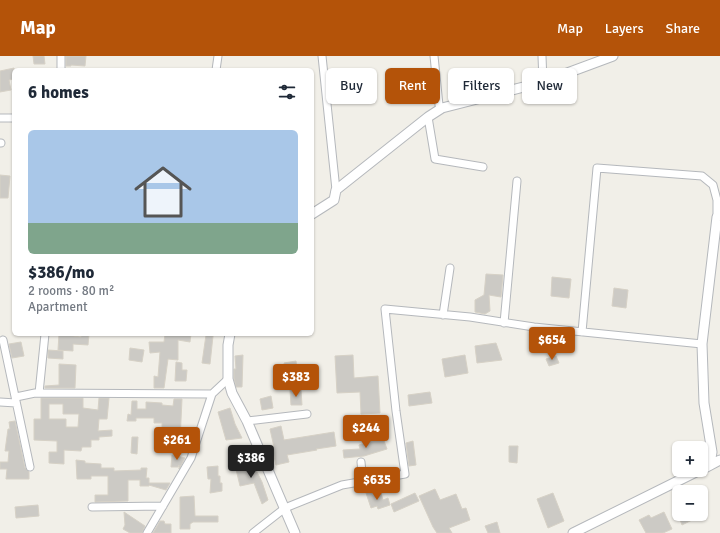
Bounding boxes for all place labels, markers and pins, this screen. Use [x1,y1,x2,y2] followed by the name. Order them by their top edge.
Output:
[528,327,576,361] pin: $654
[272,364,320,398] pin: $383
[342,415,390,449] pin: $244
[153,427,201,461] pin: $261
[227,445,275,479] pin: $386
[353,467,401,501] pin: $635

